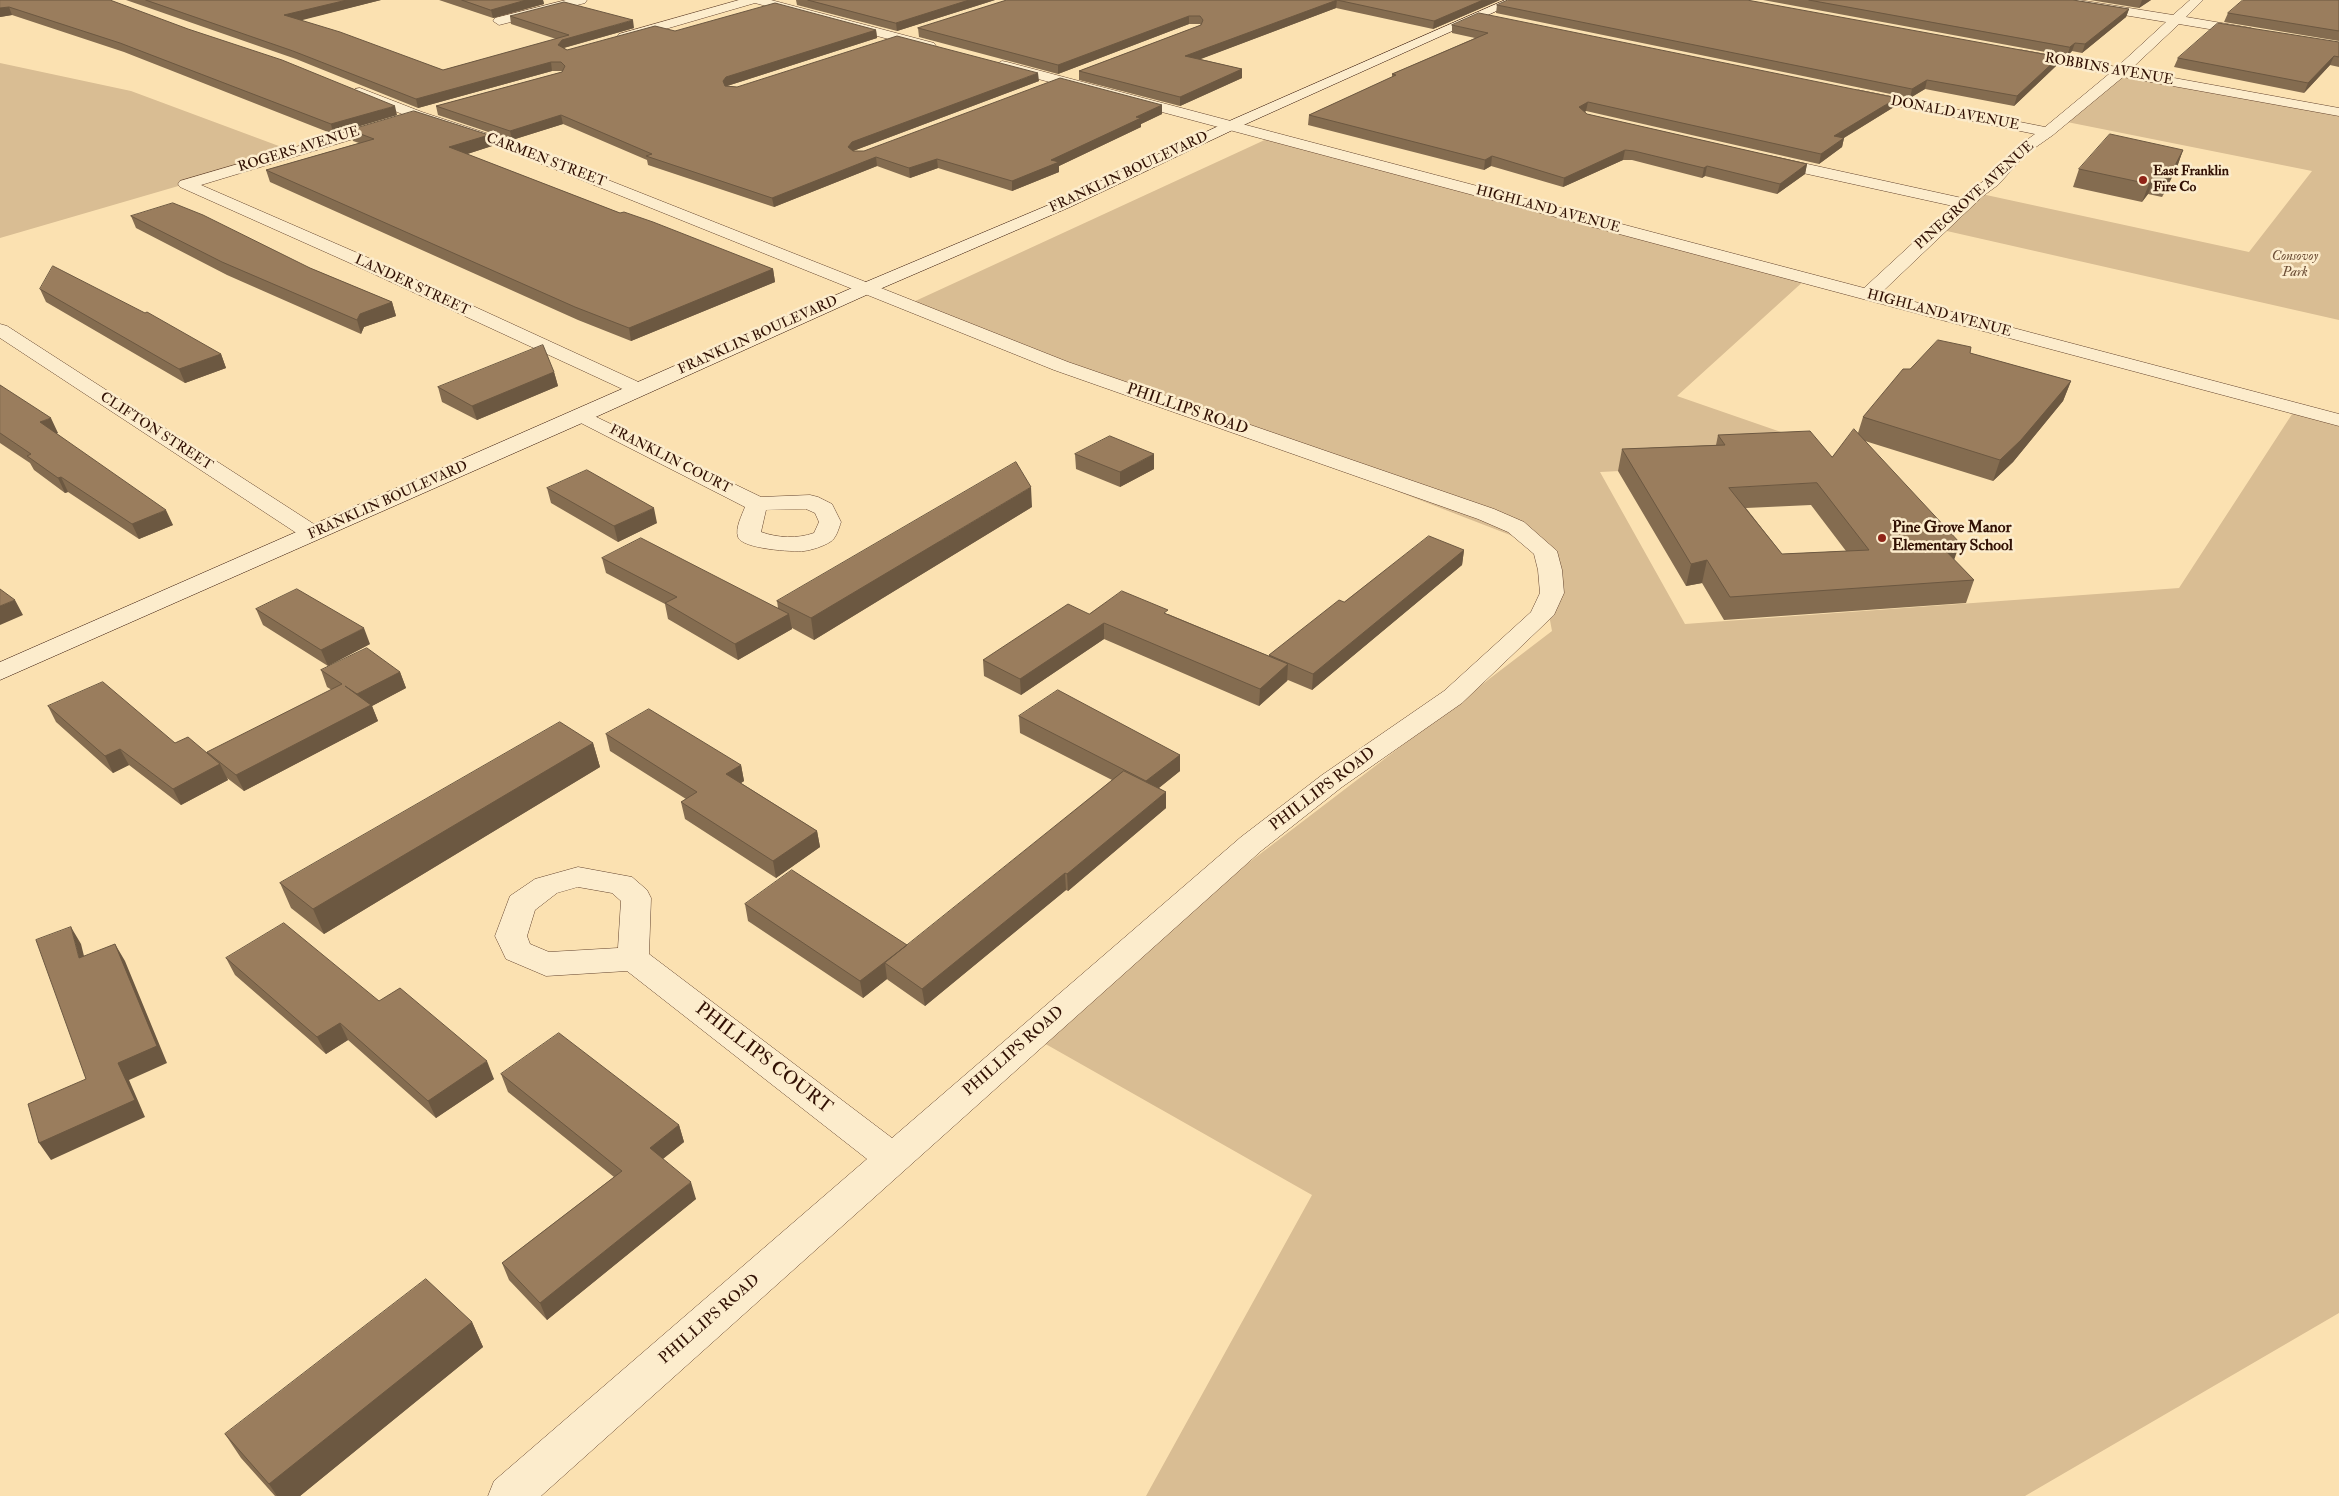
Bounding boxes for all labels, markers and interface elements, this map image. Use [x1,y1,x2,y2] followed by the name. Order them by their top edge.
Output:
[2043,50,2175,90] street label: ROBBINS AVENUE
[1889,93,2021,135] street label: DONALD AVENUE
[236,124,362,176] street label: ROGERS AVENUE
[1047,129,1211,217] street label: FRANKLIN BOULEVARD
[484,130,608,192] street label: CARMEN STREET
[1912,138,2038,254] street label: PINEGROVE AVENUE
[2153,164,2229,196] place label: East Franklin Fire Co
[2137,174,2149,186] marker: East Franklin Fire Co
[1474,183,1622,237] street label: HIGHLAND AVENUE
[2272,249,2318,282] park label: Consovoy Park
[352,252,472,320] street label: LANDER STREET
[1865,287,2013,341] street label: HIGHLAND AVENUE
[676,293,840,379] street label: FRANKLIN BOULEVARD
[1124,380,1250,440] street label: PHILLIPS ROAD
[97,389,215,475] street label: CLIFTON STREET
[606,422,734,498] street label: FRANKLIN COURT
[306,458,470,544] street label: FRANKLIN BOULEVARD
[1892,519,2013,557] place label: Pine Grove Manor Elementary School
[1876,532,1888,544] marker: Pine Grove Manor Elementary School
[1266,744,1380,836] street label: PHILLIPS ROAD
[690,998,836,1120] street label: PHILLIPS COURT
[960,1003,1068,1101] street label: PHILLIPS ROAD
[656,1271,764,1369] street label: PHILLIPS ROAD

